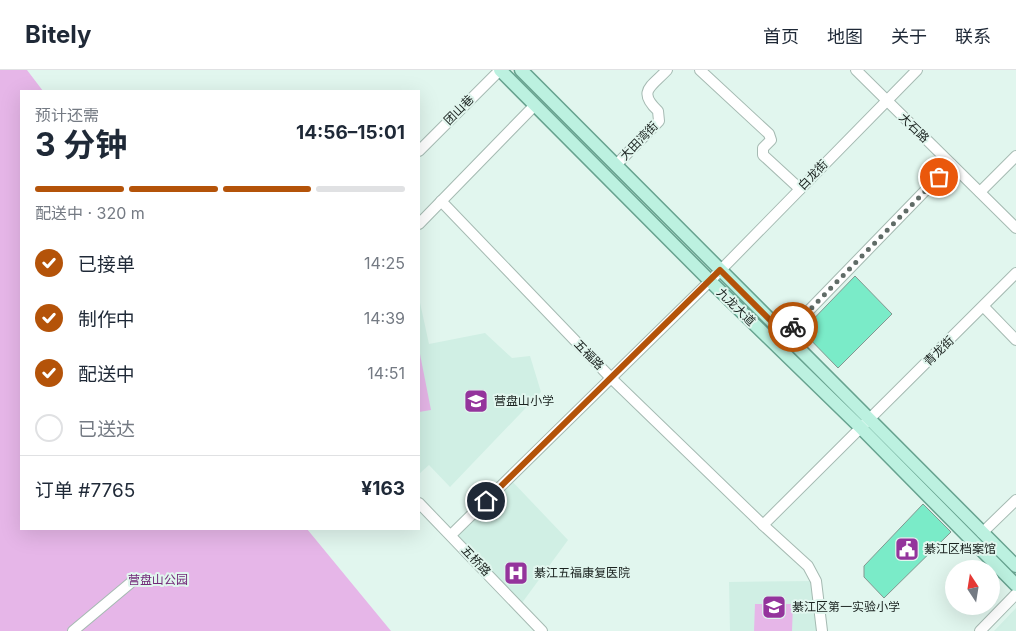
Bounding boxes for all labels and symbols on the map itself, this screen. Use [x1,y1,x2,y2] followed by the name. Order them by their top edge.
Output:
[441,92,477,128] street label: 团山巷
[896,110,933,146] street label: 大石路
[617,118,661,163] street label: 大田湾街
[795,156,831,193] street label: 白龙街
[918,156,960,198] pin
[714,285,759,329] street label: 九龙大道
[768,302,818,352] courier
[920,333,957,369] street label: 青龙街
[571,336,607,373] street label: 五福路
[463,388,489,414] school or university icon: 营盘山小学
[494,393,554,408] place label: 营盘山小学
[465,480,507,522] pin
[894,536,920,562] public building icon: 綦江区档案馆
[924,541,996,556] place label: 綦江区档案馆
[459,542,494,579] street label: 五桥路
[503,560,529,586] hospital icon: 綦江五福康复医院
[945,560,1000,615] north arrow
[534,565,630,580] place label: 綦江五福康复医院
[128,572,188,587] park label: 营盘山公园
[761,594,787,620] school or university icon: 綦江区第一实验小学
[792,599,900,614] place label: 綦江区第一实验小学

